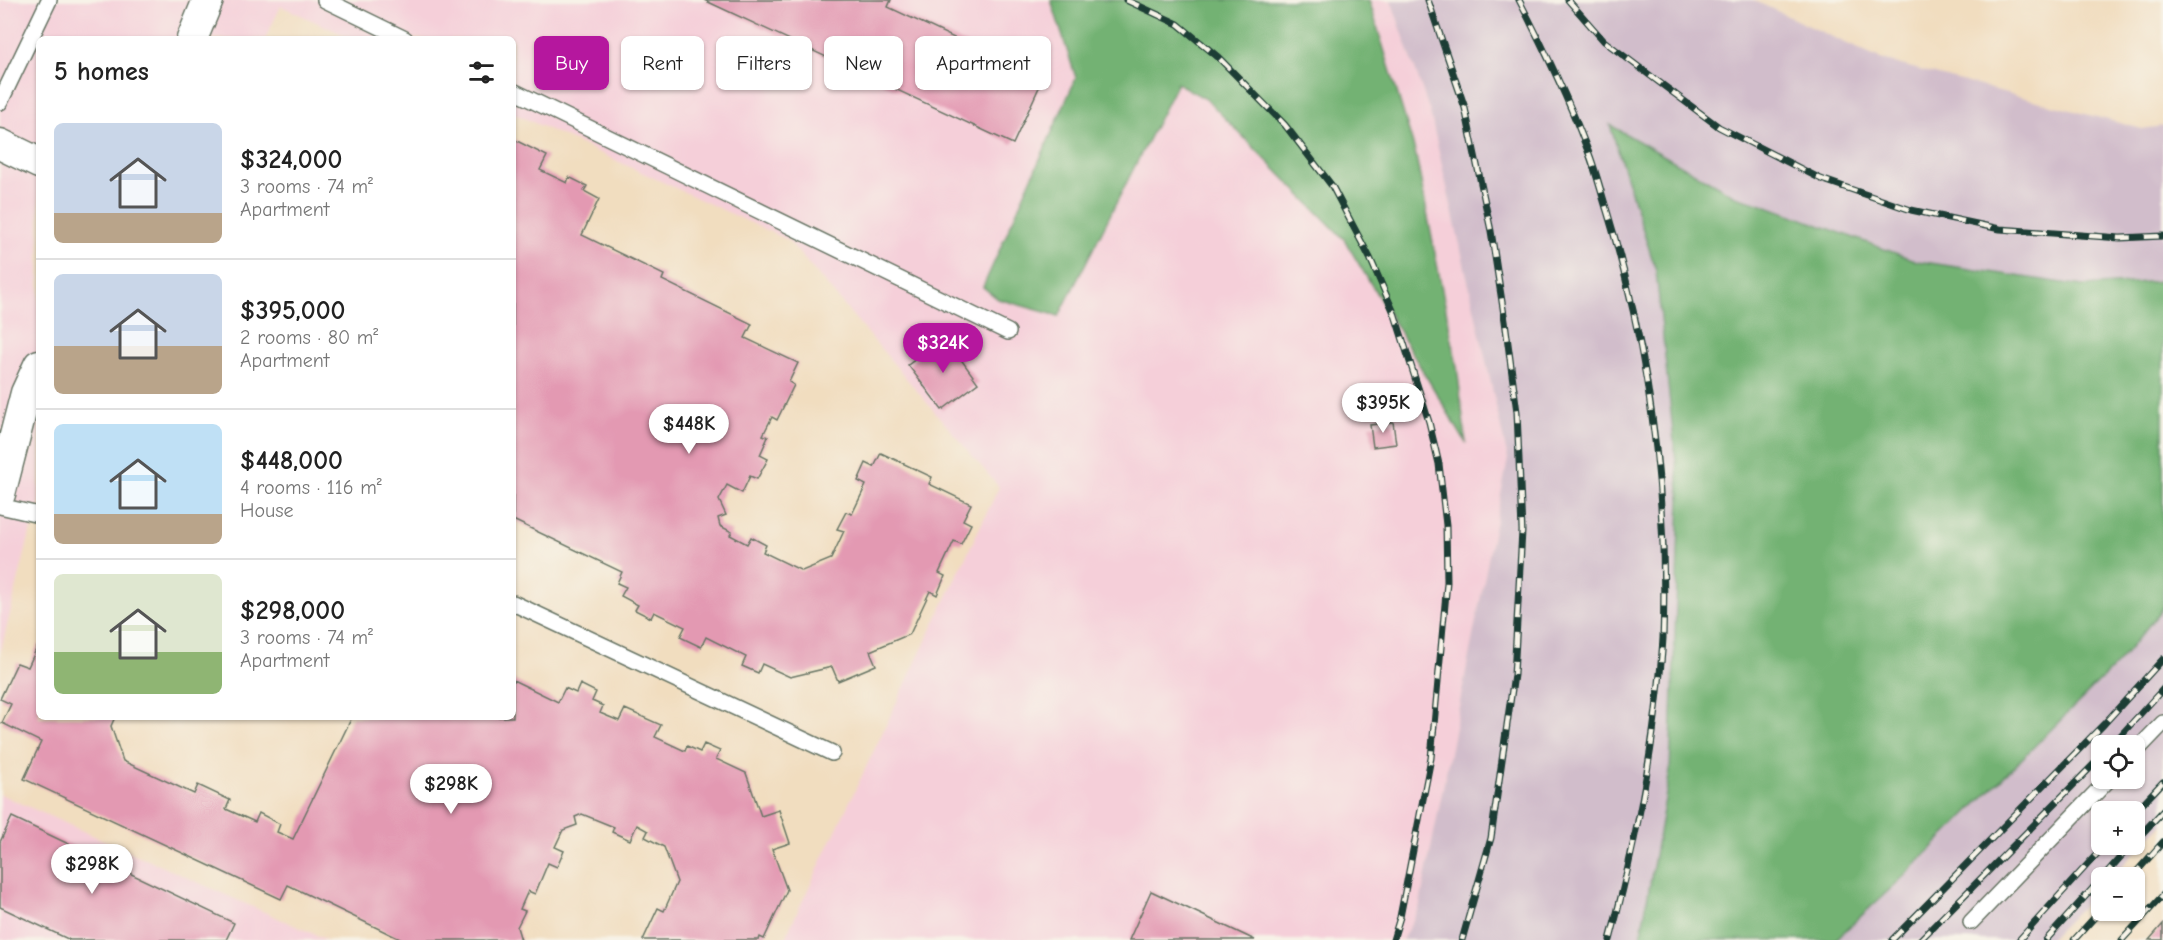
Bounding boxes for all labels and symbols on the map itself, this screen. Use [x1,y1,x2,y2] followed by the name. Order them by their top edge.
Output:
[901,323,985,374] pin: $324K
[1341,383,1425,434] pin: $395K
[647,404,731,455] pin: $448K
[409,764,493,815] pin: $298K
[50,844,134,895] pin: $298K

